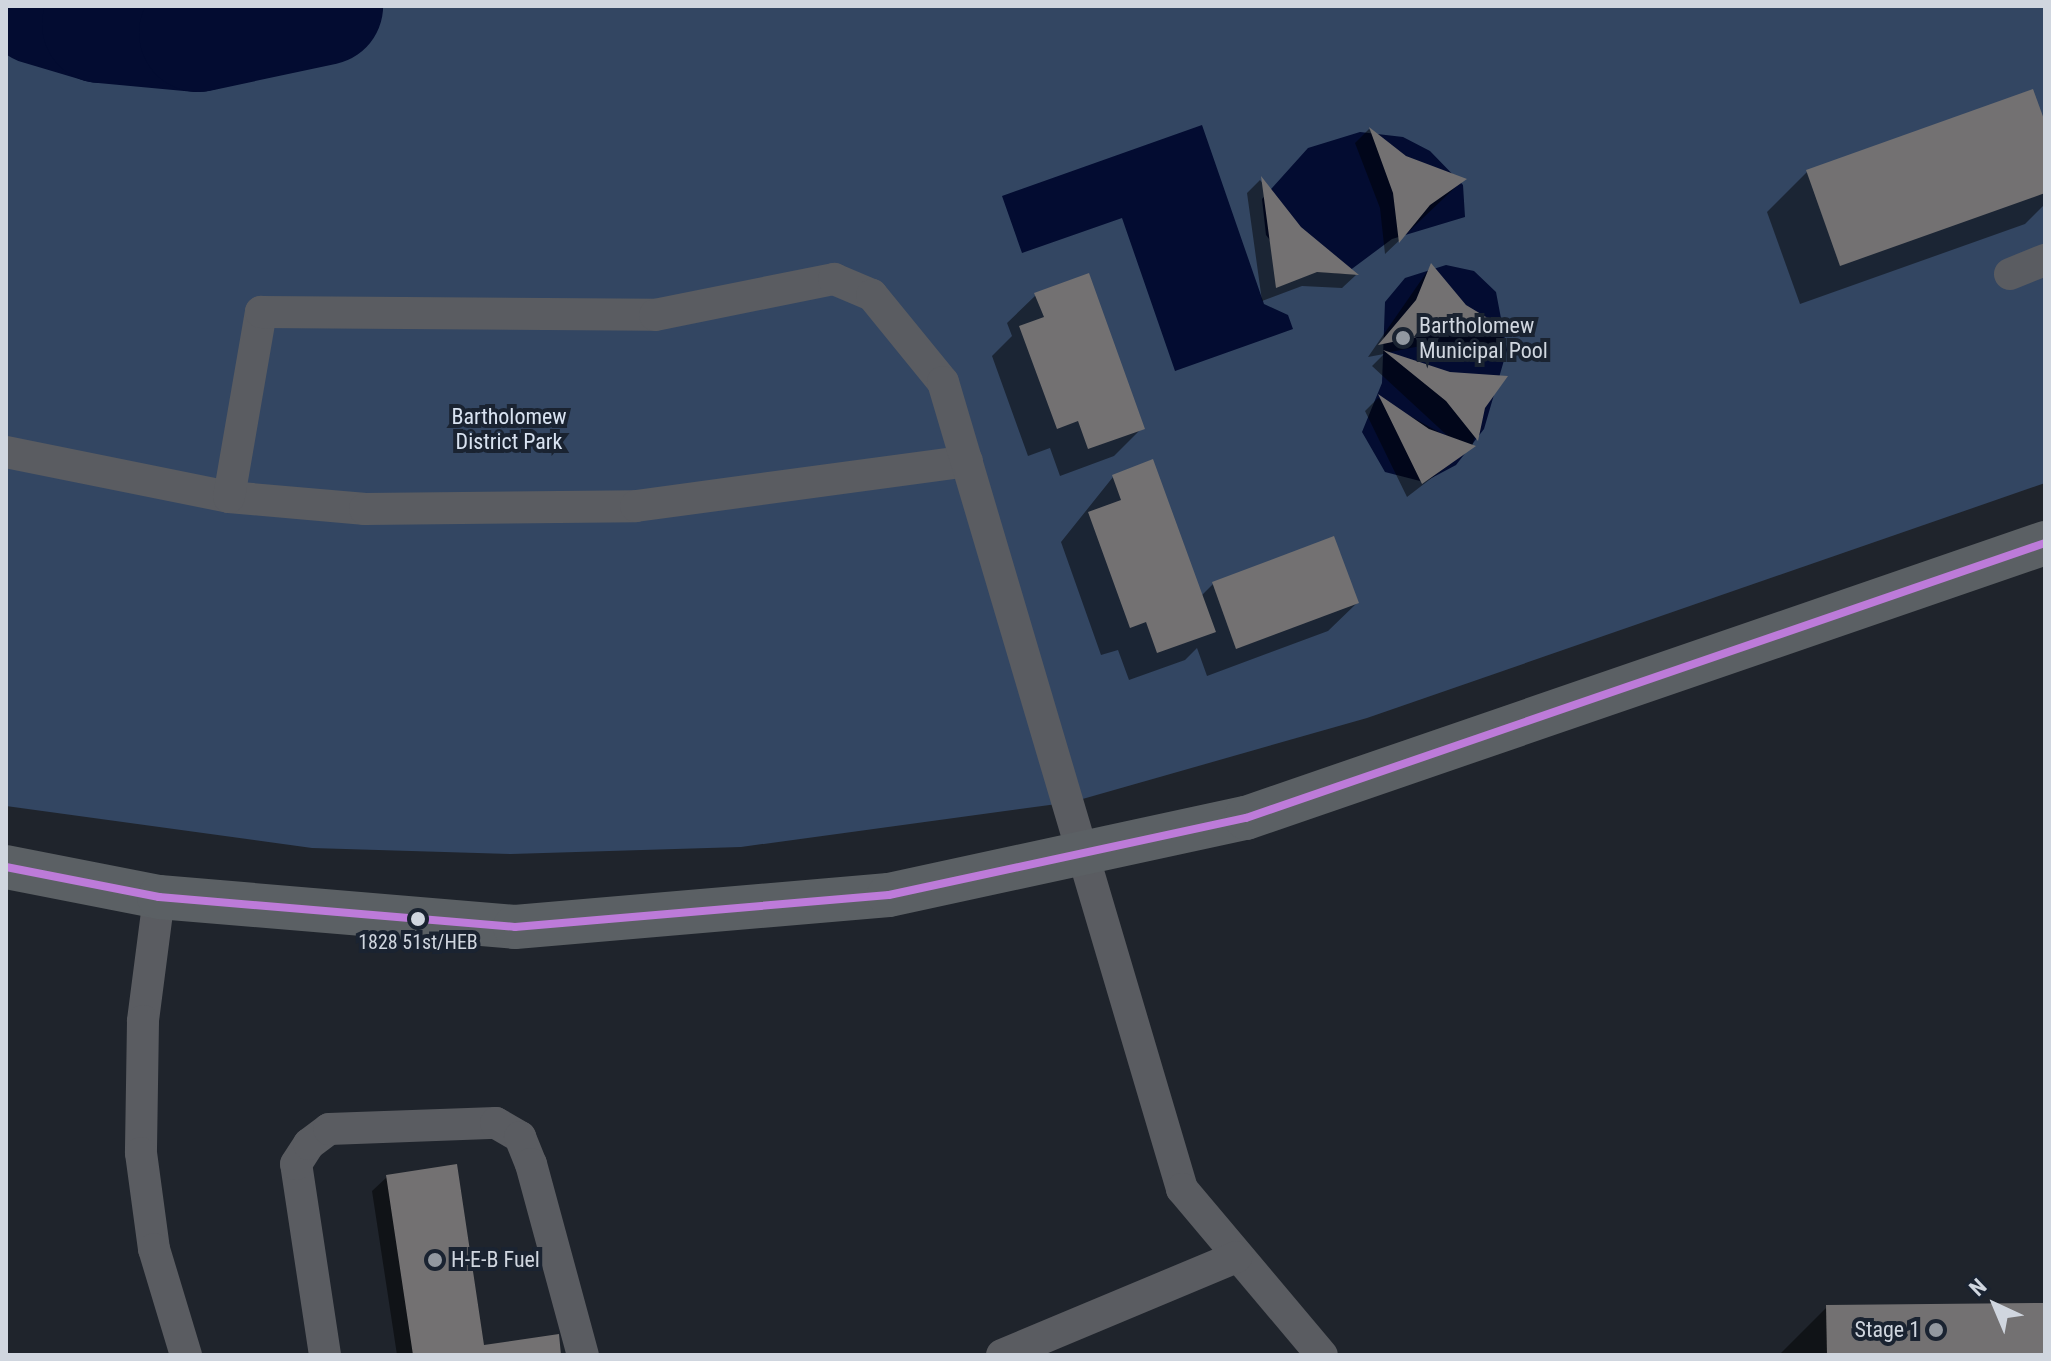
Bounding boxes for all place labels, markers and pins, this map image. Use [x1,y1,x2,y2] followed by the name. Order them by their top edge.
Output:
[1419,312,1548,364] place label: Bartholomew Municipal Pool
[1394,329,1412,347] marker: Bartholomew Municipal Pool
[410,911,426,927] marker: 1828 51st/HEB
[358,930,478,954] place label: 1828 51st/HEB
[451,1247,540,1273] place label: H-E-B Fuel
[426,1251,444,1269] marker: H-E-B Fuel
[1854,1317,1920,1343] place label: Stage 1
[1927,1321,1945,1339] marker: Stage 1

